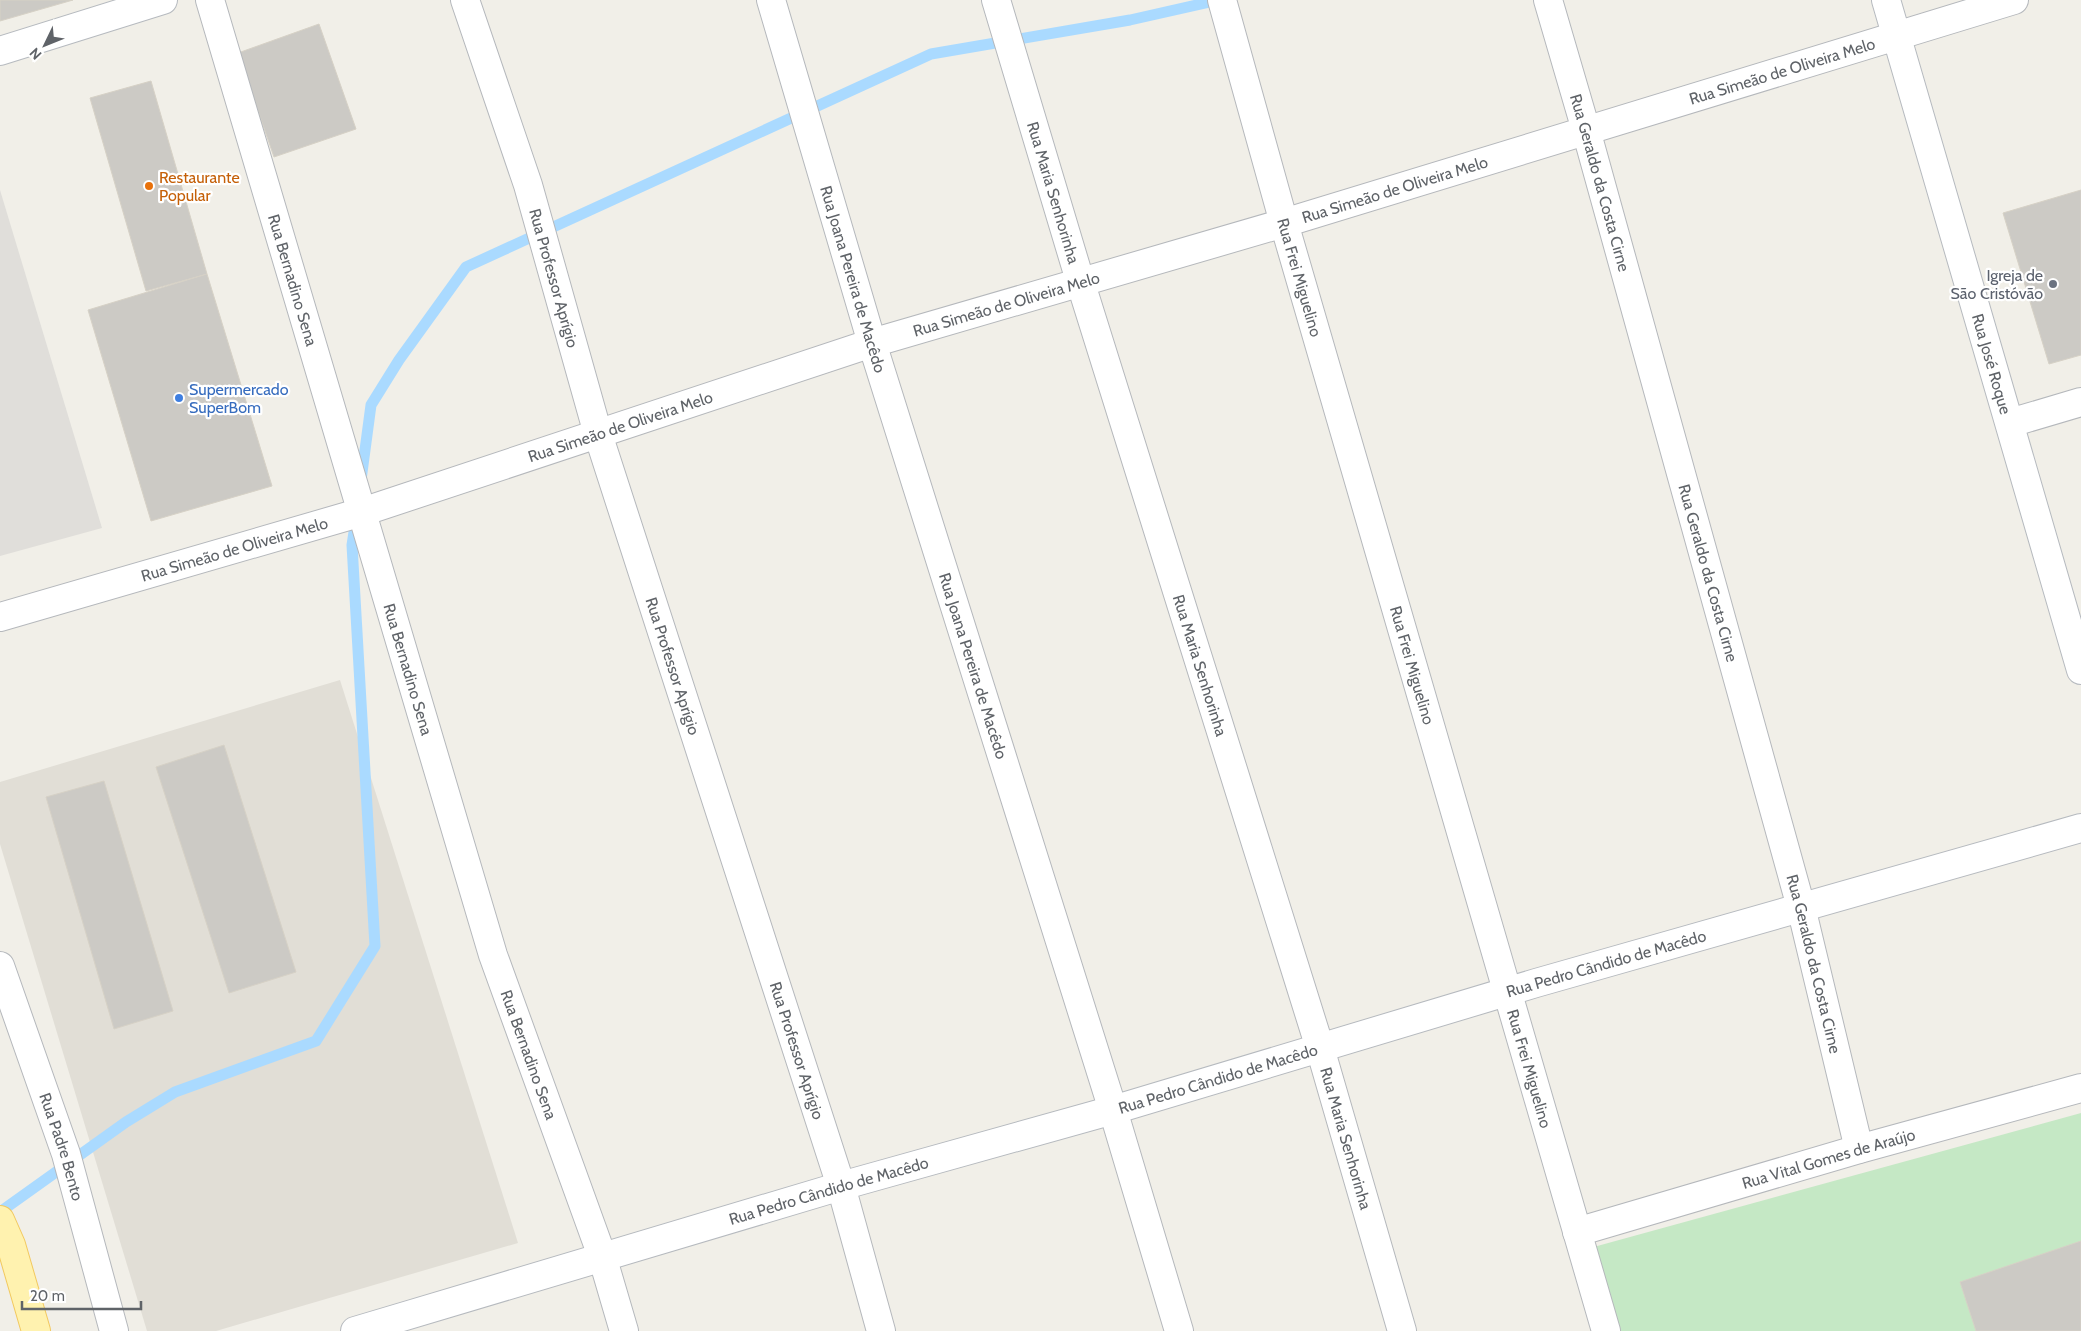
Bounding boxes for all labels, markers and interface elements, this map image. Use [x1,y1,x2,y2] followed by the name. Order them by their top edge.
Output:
[20,20,70,70] north arrow
[1687,34,1878,109] street label: Rua Simeão de Oliveira Melo
[26,44,45,64] text: N
[1566,92,1634,274] street label: Rua Geraldo da Costa Cirne
[1023,119,1083,266] street label: Rua Maria Senhorinha
[1300,152,1490,227] street label: Rua Simeão de Oliveira Melo
[159,168,240,205] place label: Restaurante Popular
[143,180,155,192] marker: Restaurante Popular
[816,184,890,375] street label: Rua Joana Pereira de Macêdo
[525,206,582,350] street label: Rua Professor Aprígio
[264,212,321,349] street label: Rua Bernadino Sena
[1273,216,1326,339] street label: Rua Frei Miguelino
[1951,266,2043,303] place label: Igreja de São Cristóvão
[911,268,1102,341] street label: Rua Simeão de Oliveira Melo
[2047,278,2059,290] marker: Igreja de São Cristóvão
[1968,311,2015,417] street label: Rua José Roque
[189,380,289,417] place label: Supermercado SuperBom
[526,387,715,466] street label: Rua Simeão de Oliveira Melo
[173,392,185,404] marker: Supermercado SuperBom
[1674,482,1742,664] street label: Rua Geraldo da Costa Cirne
[139,513,330,586] street label: Rua Simeão de Oliveira Melo
[935,571,1011,762] street label: Rua Joana Pereira de Macêdo
[1169,592,1231,739] street label: Rua Maria Senhorinha
[641,595,704,738] street label: Rua Professor Aprígio
[379,601,436,738] street label: Rua Bernadino Sena
[1386,604,1438,727] street label: Rua Frei Miguelino
[1782,872,1845,1055] street label: Rua Geraldo da Costa Cirne
[1504,926,1708,1001] street label: Rua Pedro Cândido de Macêdo
[766,979,828,1122] street label: Rua Professor Aprígio
[496,987,561,1122] street label: Rua Bernadino Sena
[1503,1007,1556,1130] street label: Rua Frei Miguelino
[1116,1040,1320,1118] street label: Rua Pedro Cândido de Macêdo
[1316,1065,1375,1212] street label: Rua Maria Senhorinha
[35,1090,87,1203] street label: Rua Padre Bento
[1740,1125,1917,1193] street label: Rua Vital Gomes de Araújo
[727,1153,931,1229] street label: Rua Pedro Cândido de Macêdo
[22,1278,141,1310] scale bar
[30,1287,65,1305] text: 20 m

